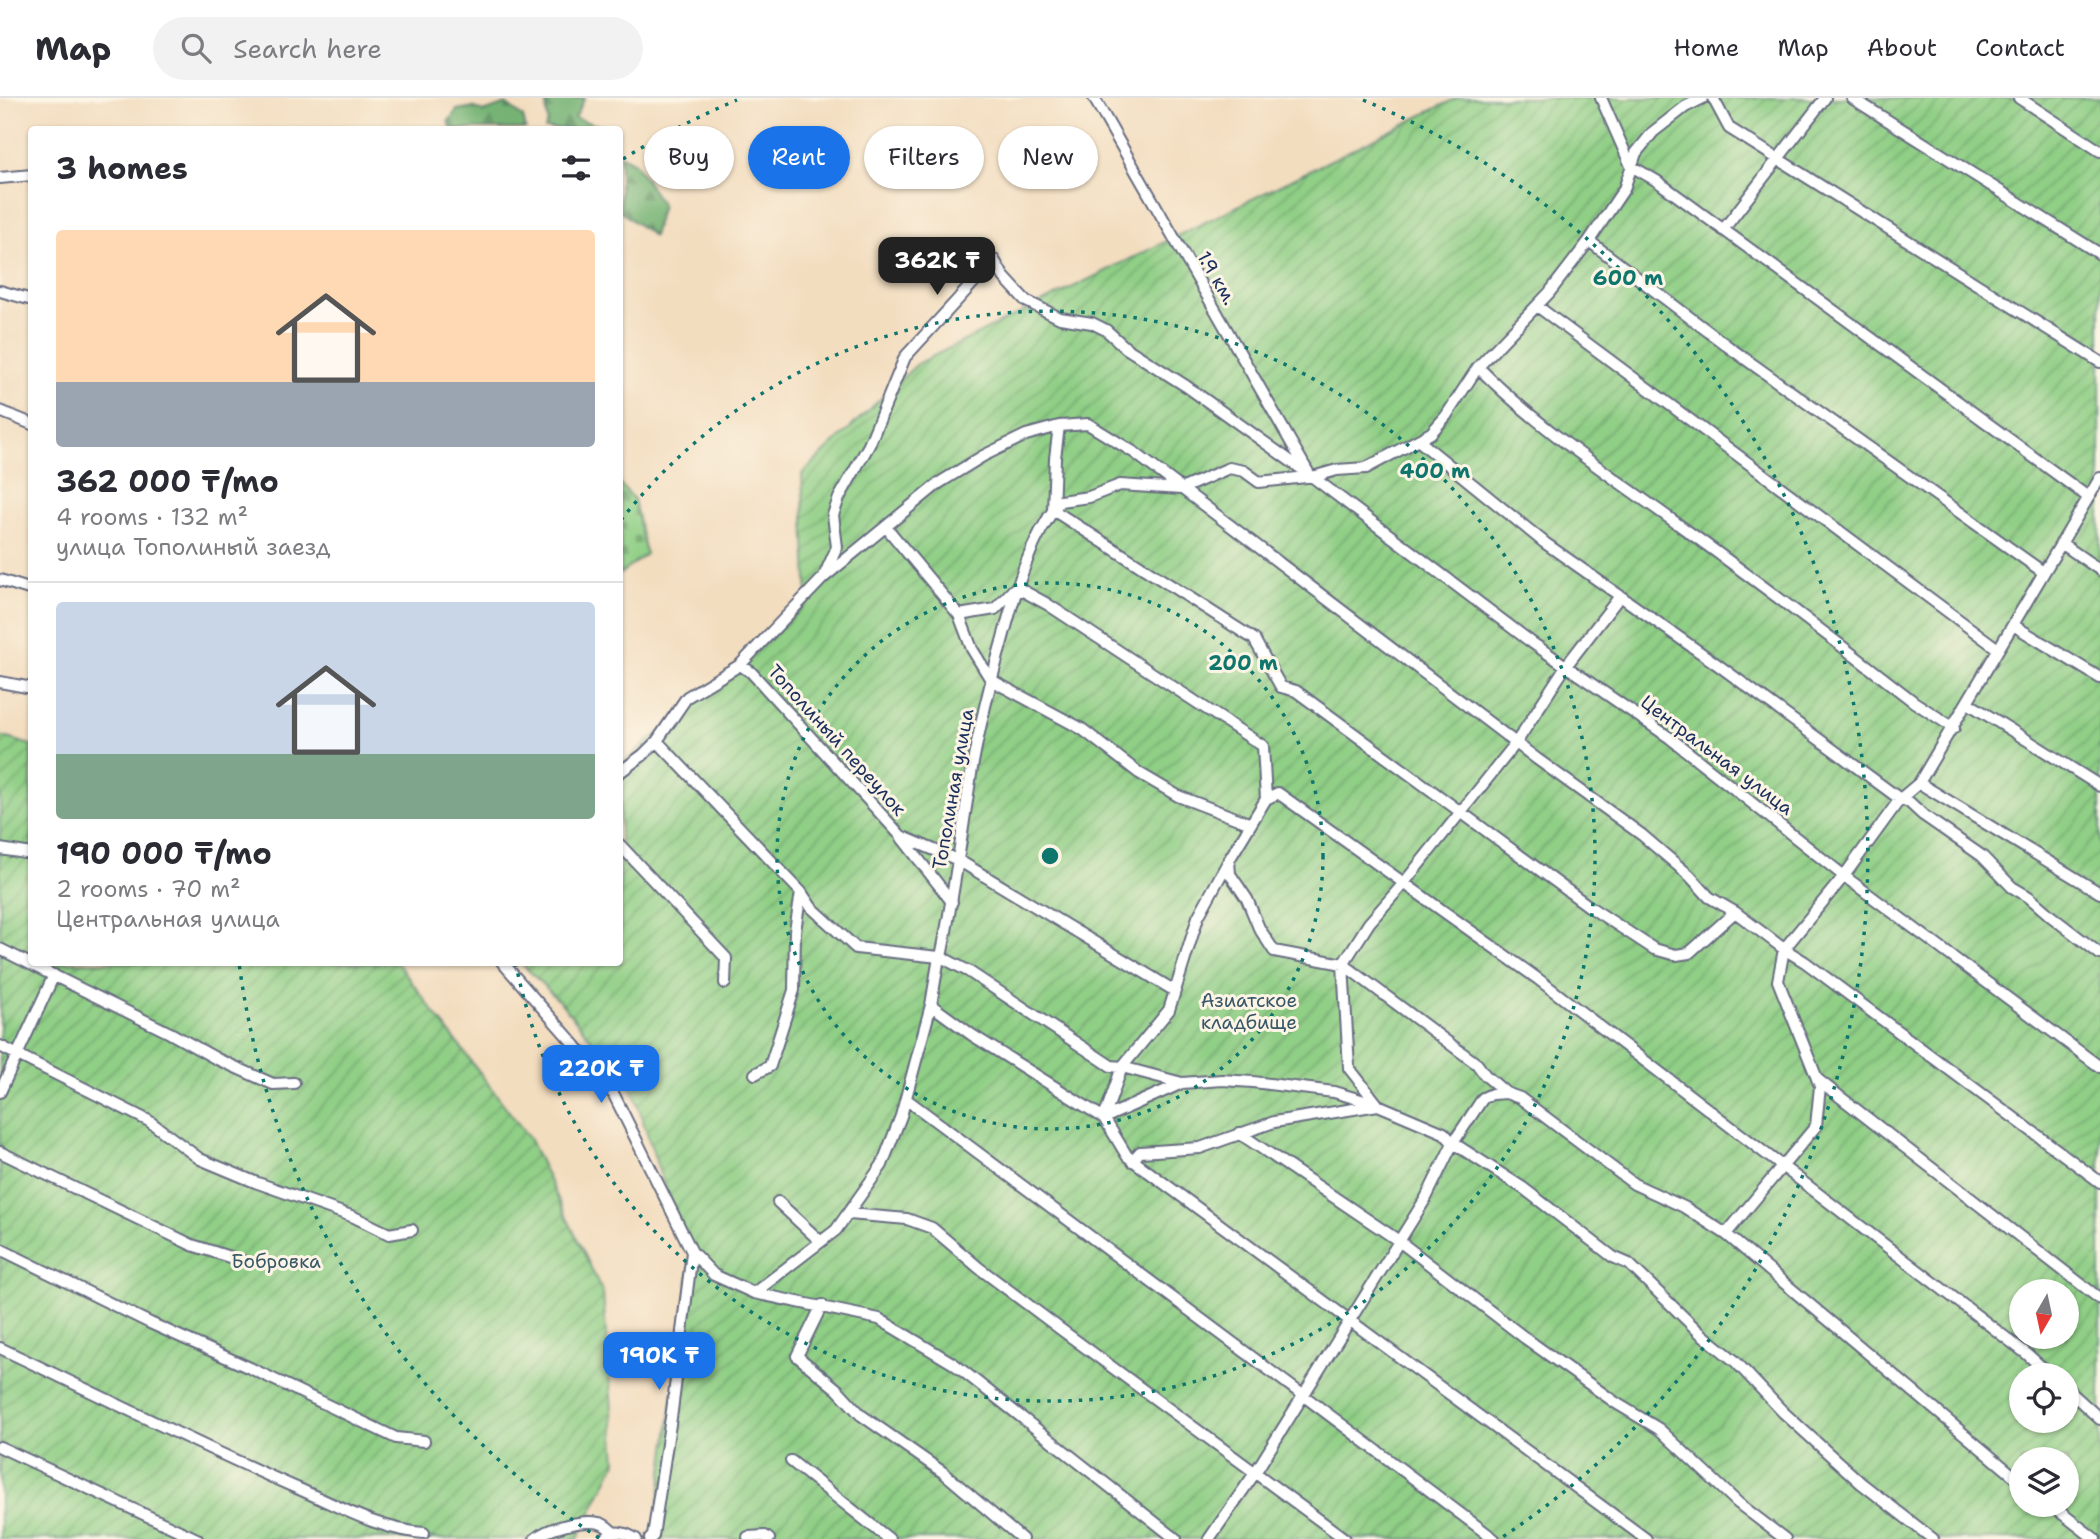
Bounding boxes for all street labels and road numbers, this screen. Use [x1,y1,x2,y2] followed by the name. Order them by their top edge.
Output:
[1192,246,1242,310] street label: 1.9 км.
[762,659,912,821] street label: Тополиный переулок
[1636,689,1798,821] street label: Центральная улица
[927,706,980,871] street label: Тополиная улица

